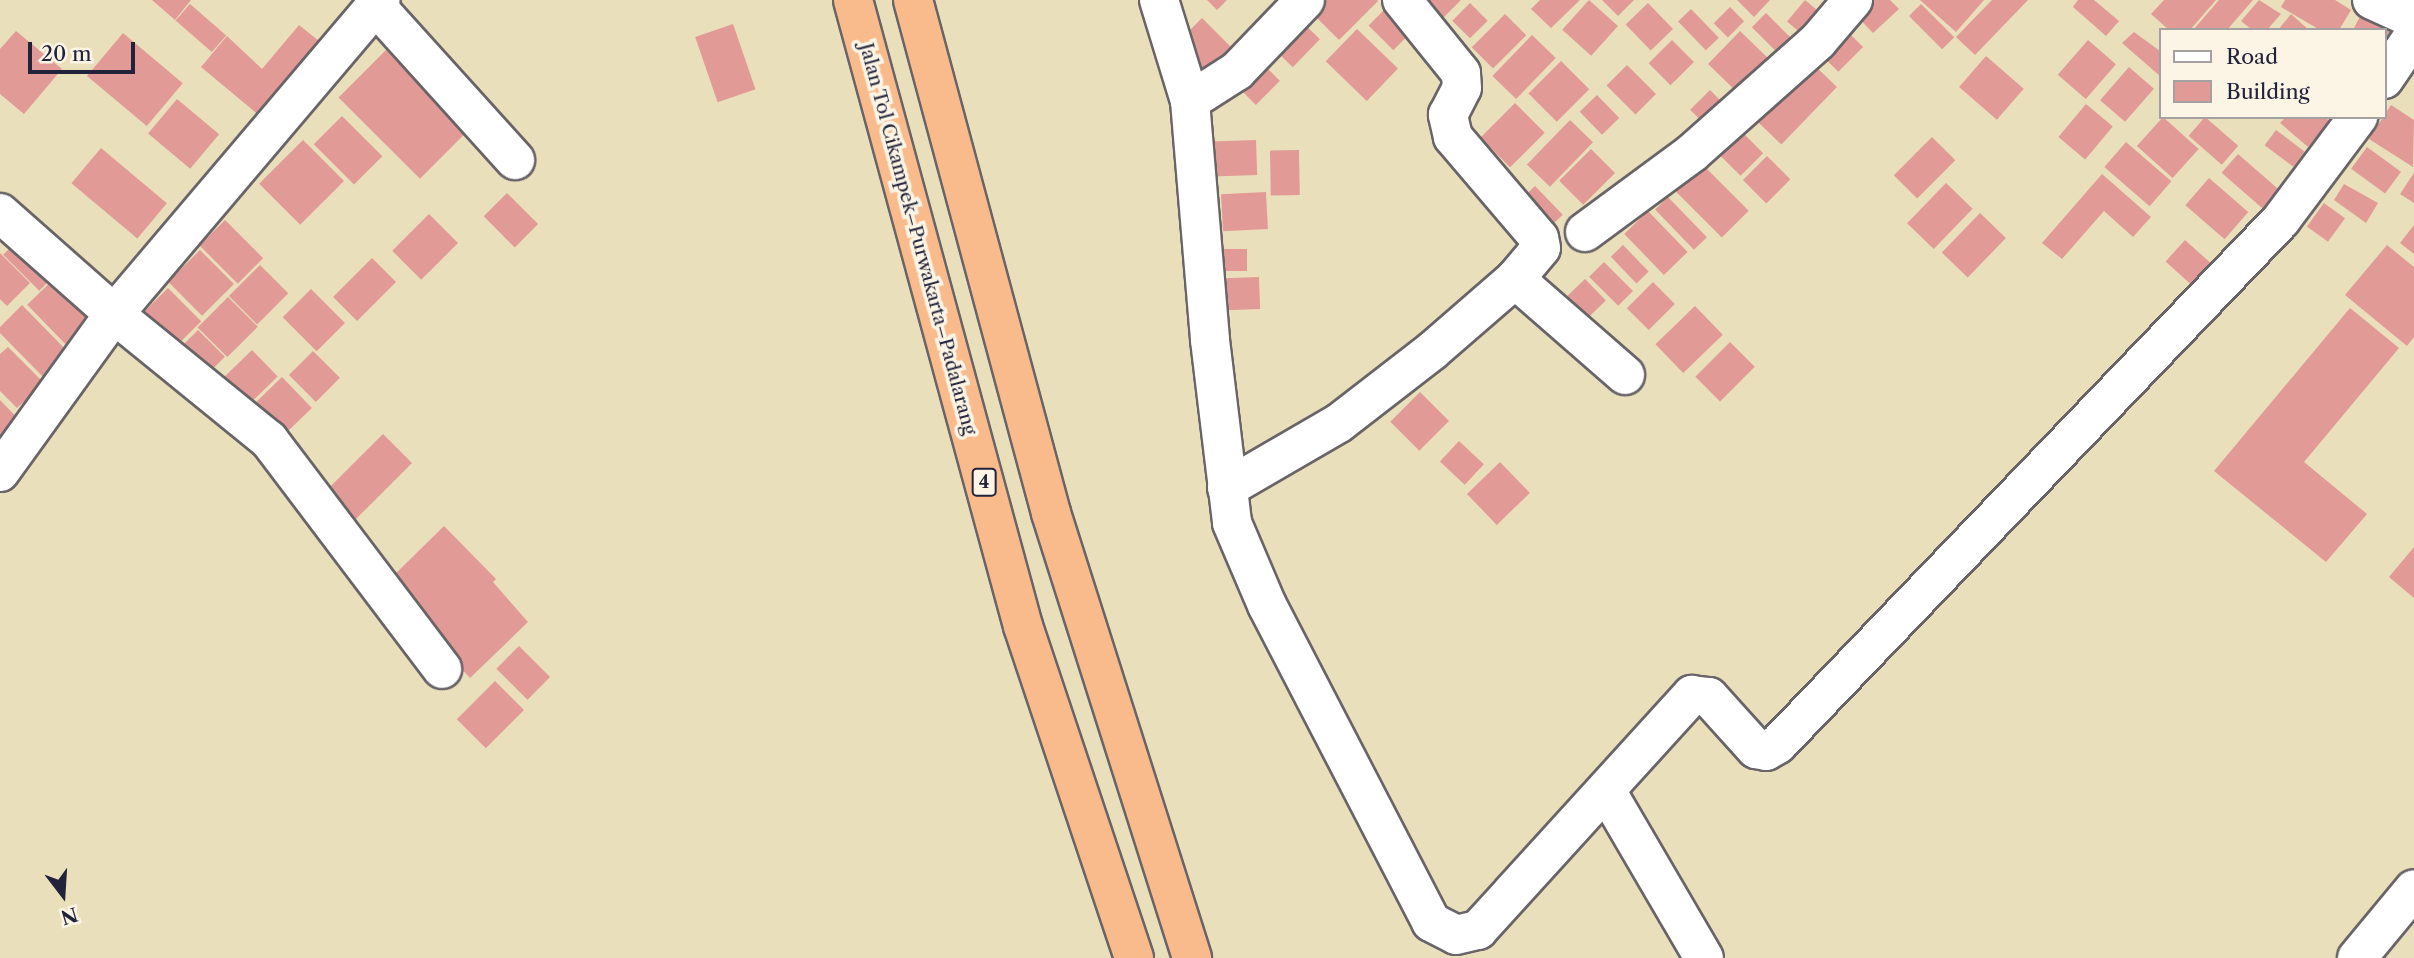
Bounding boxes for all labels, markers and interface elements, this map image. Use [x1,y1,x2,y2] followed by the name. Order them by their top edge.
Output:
[32,28,138,72] scale bar
[2158,28,2386,119] legend
[855,40,981,438] street label: Jalan Tol Cikampek–Purwakarta–Padalarang
[41,41,92,66] text: 20 m
[2226,44,2278,69] text: Road
[2226,79,2310,104] text: Building
[970,468,998,496] road number: 4
[28,860,98,930] north arrow
[58,902,81,929] text: N

